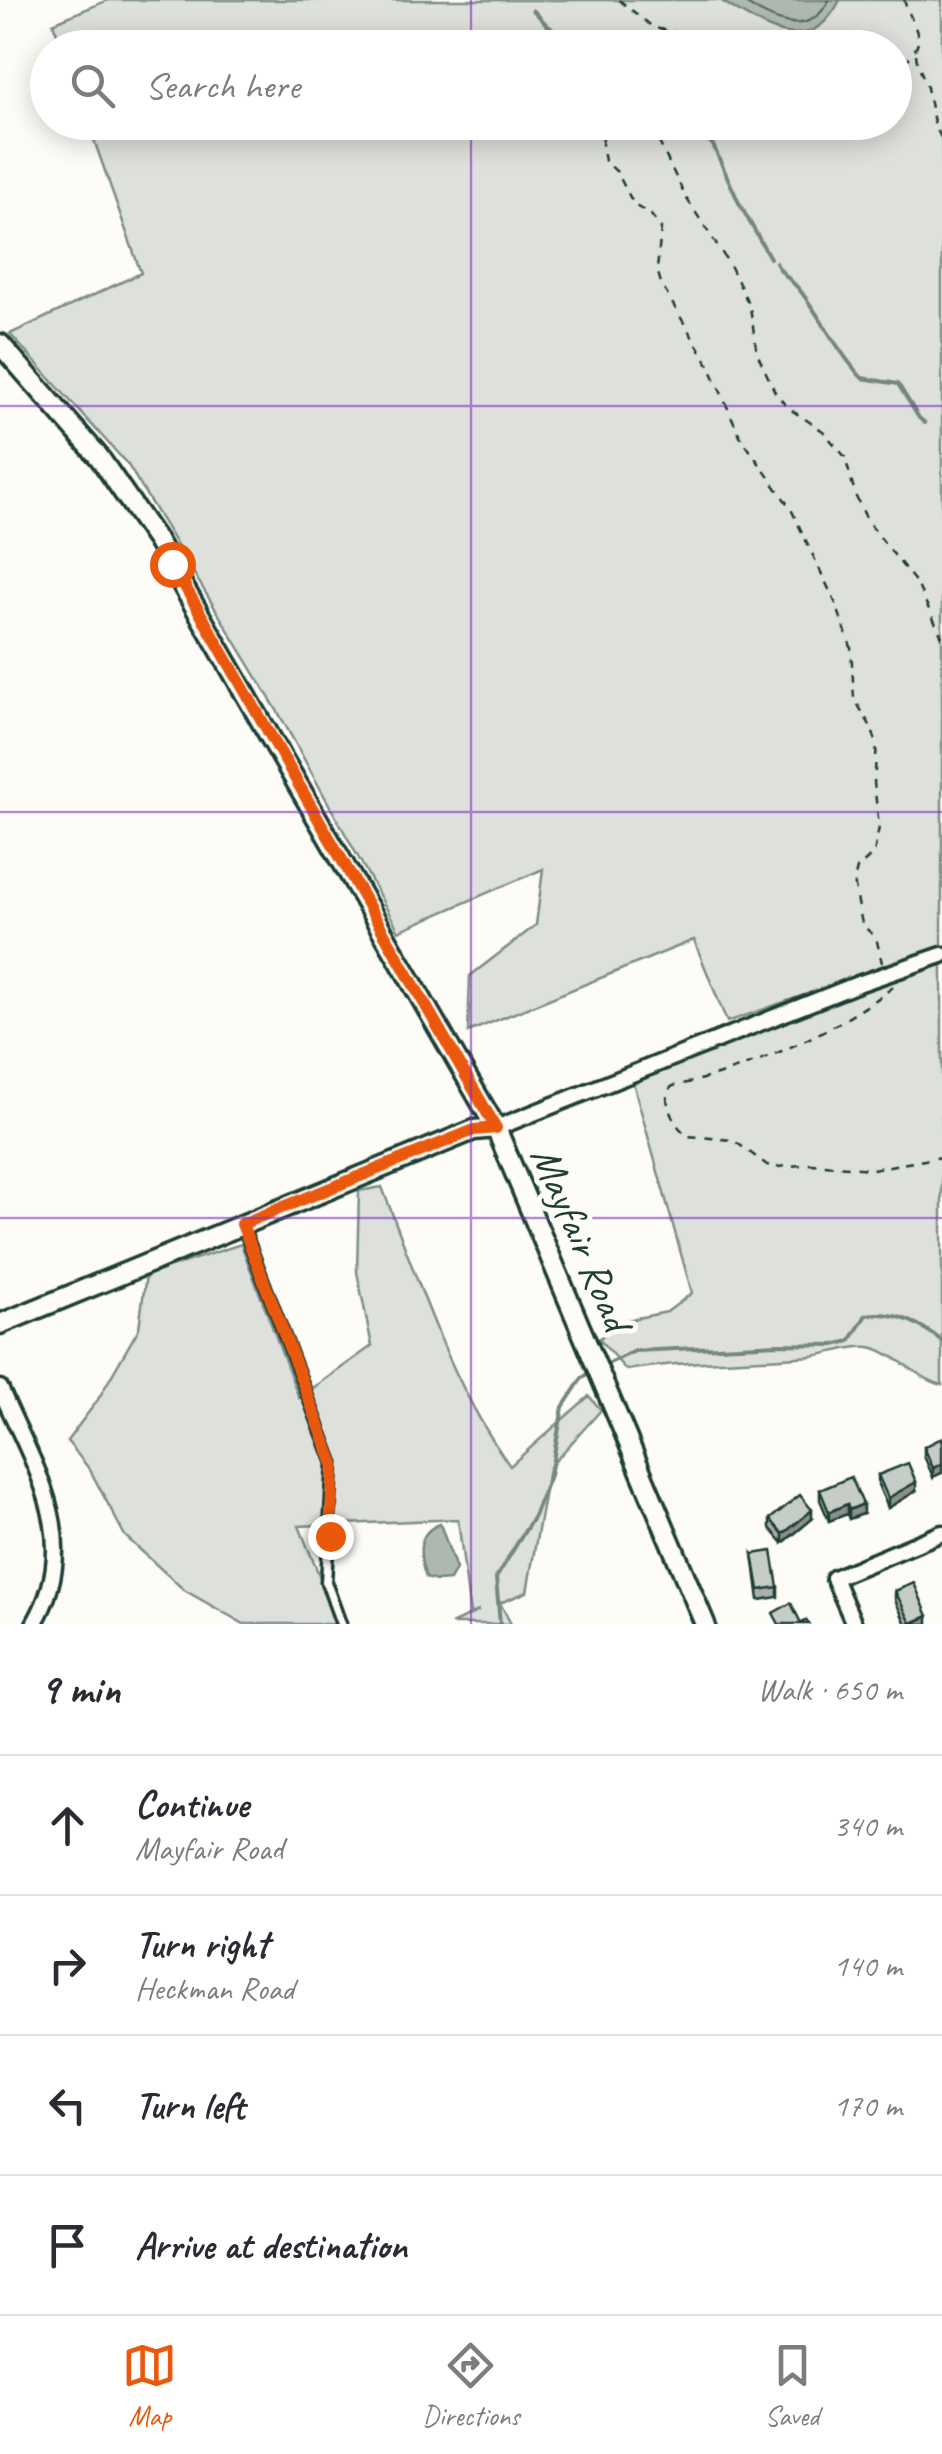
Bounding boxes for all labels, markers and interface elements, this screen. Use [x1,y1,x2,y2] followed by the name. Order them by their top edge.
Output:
[30,30,912,140] search box
[65,58,120,113] icon: search
[145,62,300,109] text: Search here
[150,542,196,588] route start
[519,1138,646,1344] street label: Mayfair Road
[308,1514,354,1560] route end
[40,1663,120,1716] text: 9 min
[758,1669,902,1710] text: Walk · 650 m
[135,1781,249,1828] text: Continue
[40,1798,95,1853] icon: ahead
[833,1805,902,1846] text: 340 m
[135,1828,283,1869] text: Mayfair Road
[135,1921,269,1968] text: Turn right
[40,1938,95,1993] icon: right
[833,1945,902,1986] text: 140 m
[135,1968,294,2009] text: Heckman Road
[40,2078,95,2133] icon: left
[135,2082,245,2129] text: Turn left
[833,2085,902,2126] text: 170 m
[40,2218,95,2273] icon: arrive
[135,2222,407,2269] text: Arrive at destination
[122,2338,177,2433] tab: Map
[422,2338,520,2433] tab: Directions
[765,2338,820,2433] tab: Saved

